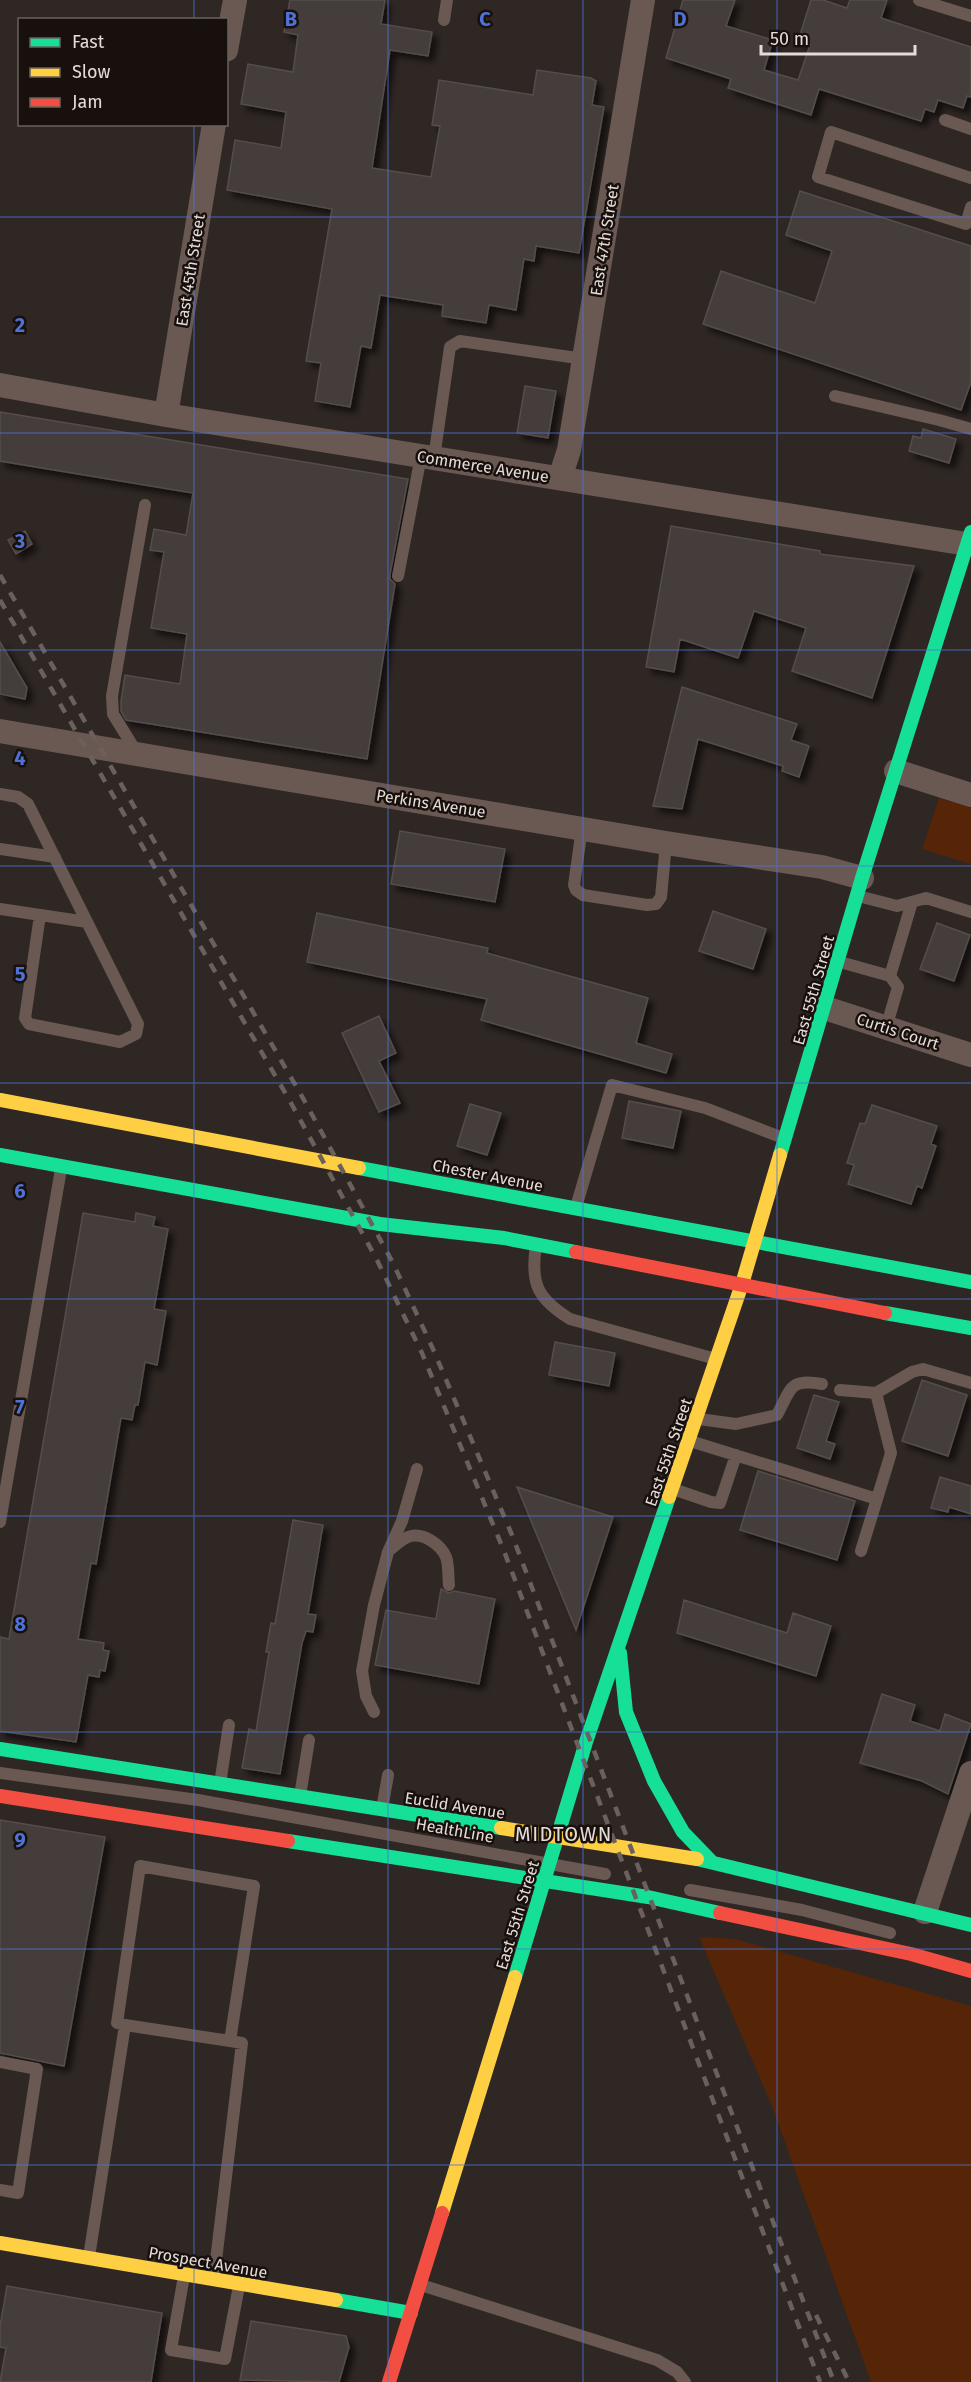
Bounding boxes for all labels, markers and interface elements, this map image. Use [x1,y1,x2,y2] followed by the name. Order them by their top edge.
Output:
[285,7,297,31] text: B
[479,7,491,31] text: C
[673,7,687,31] text: D
[18,18,228,126] legend
[761,18,916,56] scale bar
[770,28,809,50] text: 50 m
[72,31,105,53] text: Fast
[72,61,111,83] text: Slow
[72,91,103,113] text: Jam
[586,183,623,297] street label: East 47th Street
[172,212,209,328] street label: East 45th Street
[15,313,25,337] text: 2
[416,447,550,486] street label: Commerce Avenue
[14,529,25,553] text: 3
[14,746,26,770] text: 4
[375,785,487,822] street label: Perkins Avenue
[789,933,838,1047] street label: East 55th Street
[15,962,26,986] text: 5
[854,1009,942,1054] street label: Curtis Court
[431,1155,545,1196] street label: Chester Avenue
[14,1179,26,1203] text: 6
[15,1395,25,1419] text: 7
[641,1395,696,1509] street label: East 55th Street
[14,1612,26,1636] text: 8
[403,1788,506,1823] street label: Euclid Avenue
[415,1814,495,1847] street label: HealthLine
[515,1822,613,1846] district label: MIDTOWN
[14,1828,26,1852] text: 9
[492,1858,543,1972] street label: East 55th Street
[147,2243,269,2282] street label: Prospect Avenue

